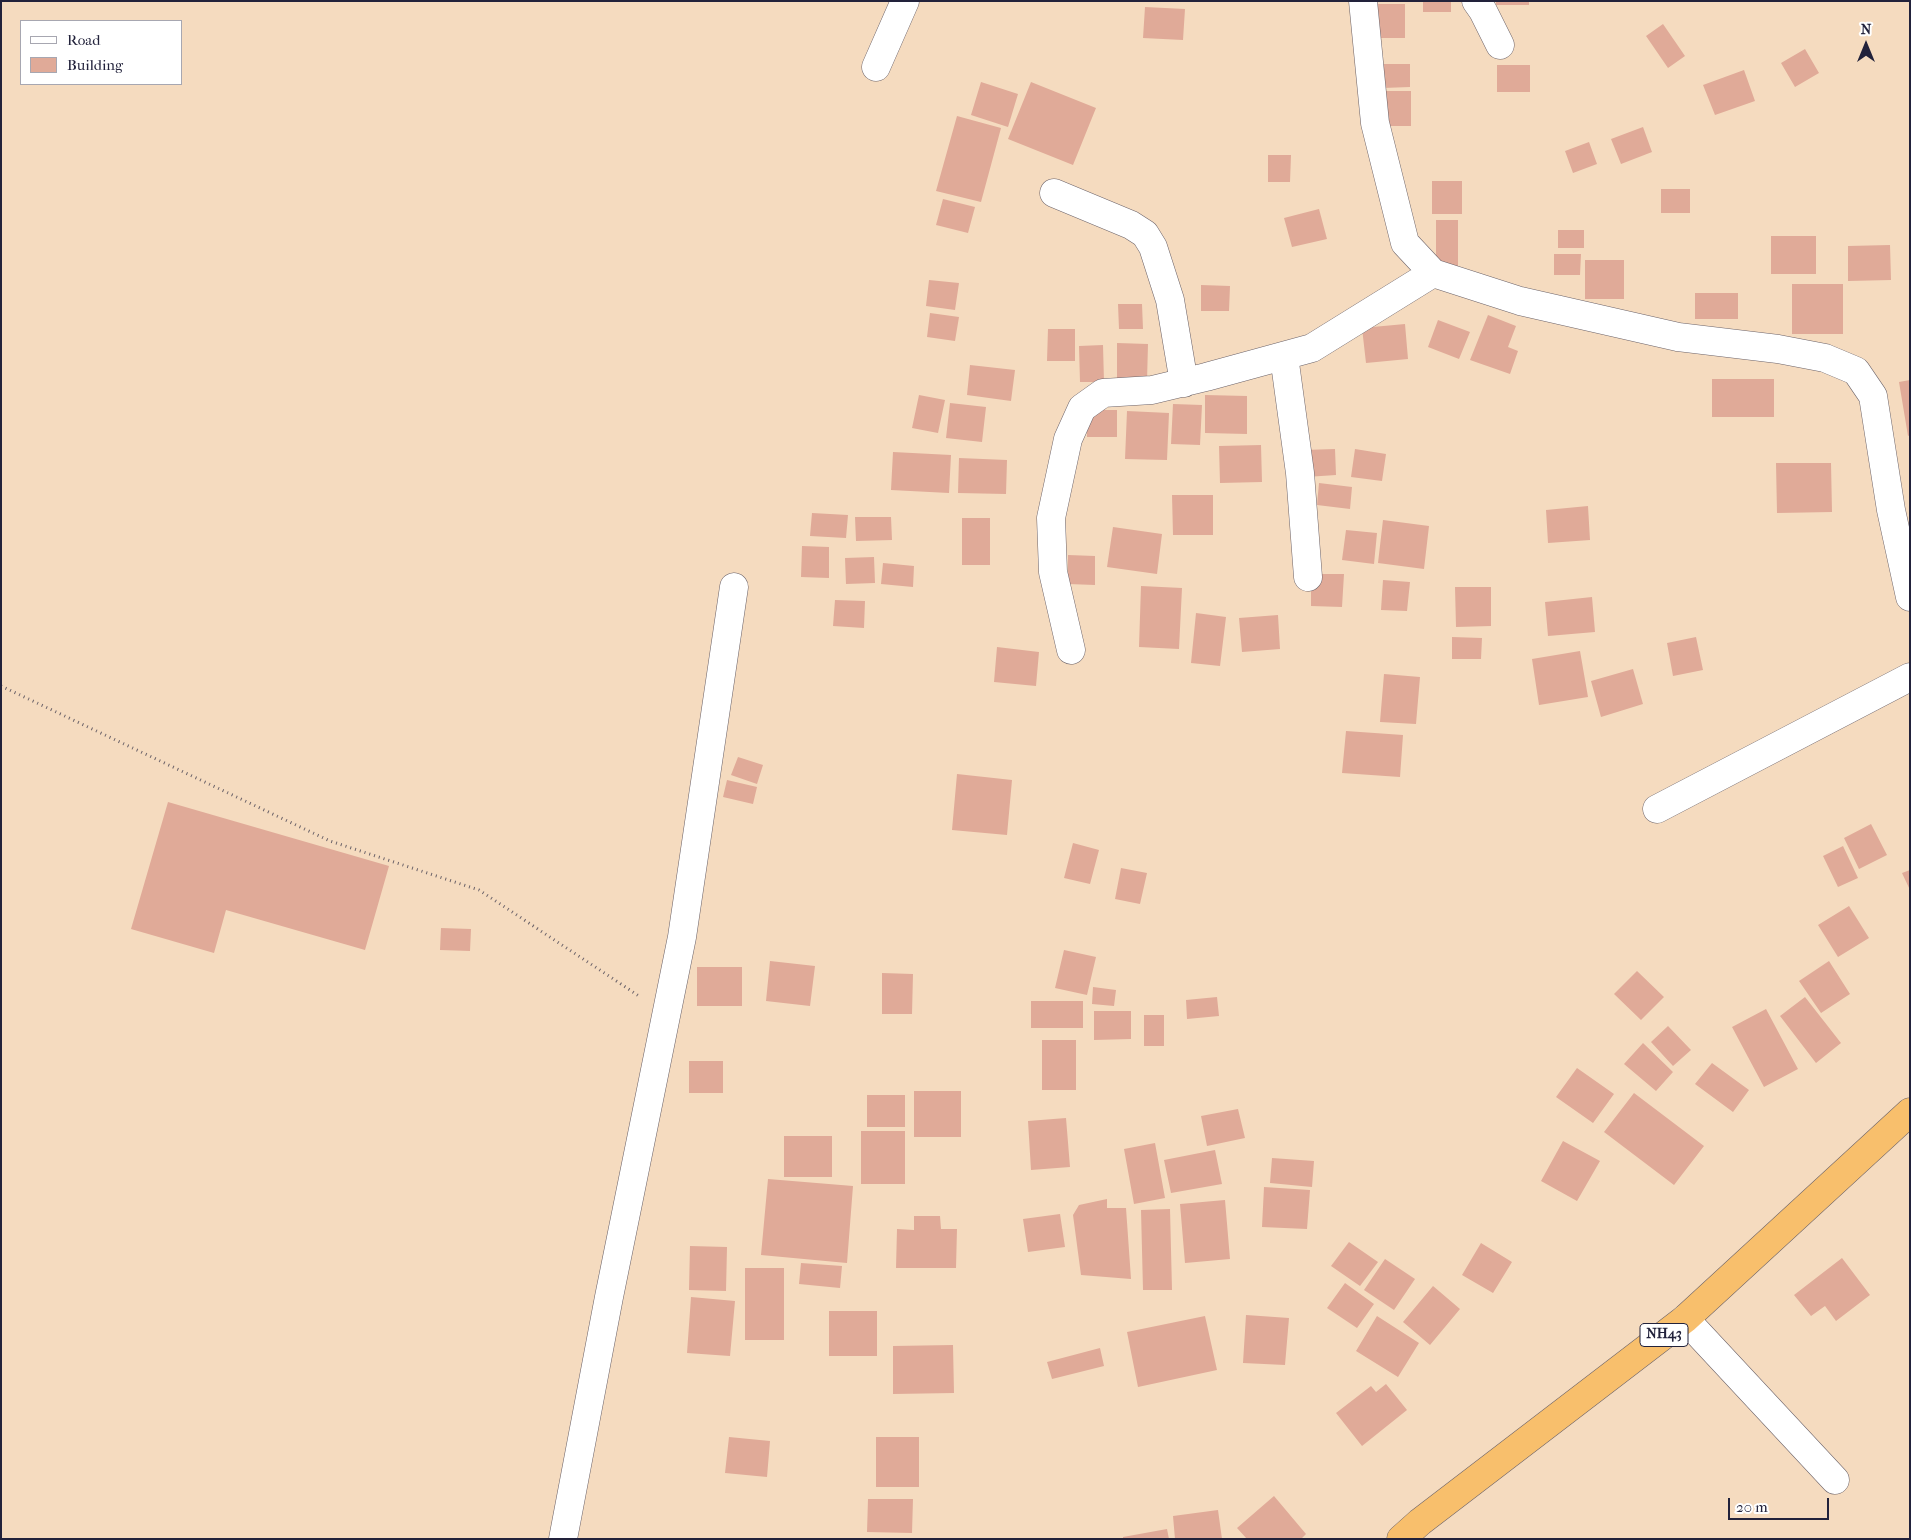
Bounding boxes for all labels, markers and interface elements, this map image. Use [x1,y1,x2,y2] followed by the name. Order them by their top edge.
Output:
[20,20,182,85] legend
[1841,20,1891,70] north arrow
[1861,21,1871,38] text: N
[67,31,100,49] text: Road
[67,56,123,74] text: Building
[1640,1324,1688,1346] road number: NH43
[1731,1488,1832,1520] scale bar
[1736,1498,1768,1516] text: 20 m

